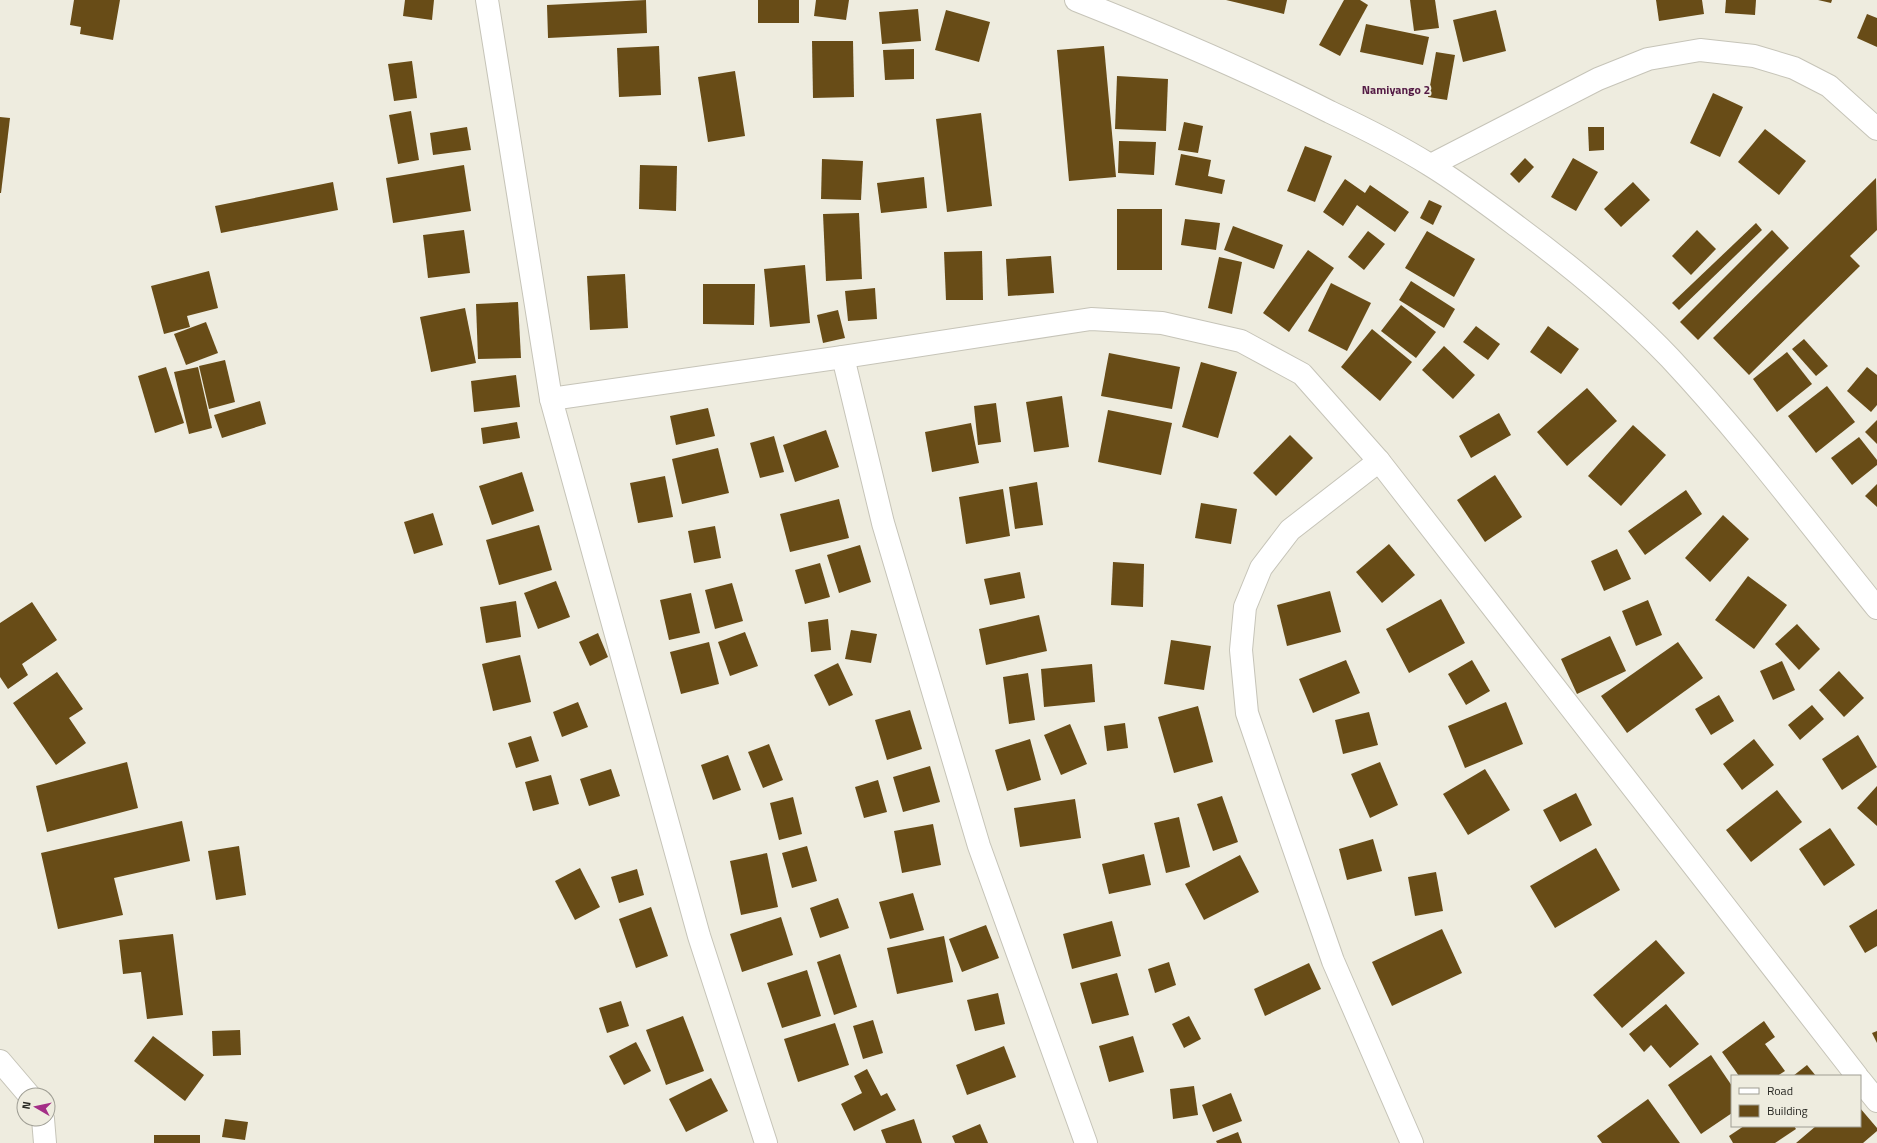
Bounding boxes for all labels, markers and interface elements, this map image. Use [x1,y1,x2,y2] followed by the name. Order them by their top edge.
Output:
[1362,80,1430,99] district label: Namiyango 2
[1731,1075,1861,1127] legend
[1767,1081,1793,1100] text: Road
[16,1087,56,1127] north arrow
[18,1100,35,1110] text: N
[1767,1101,1808,1120] text: Building

